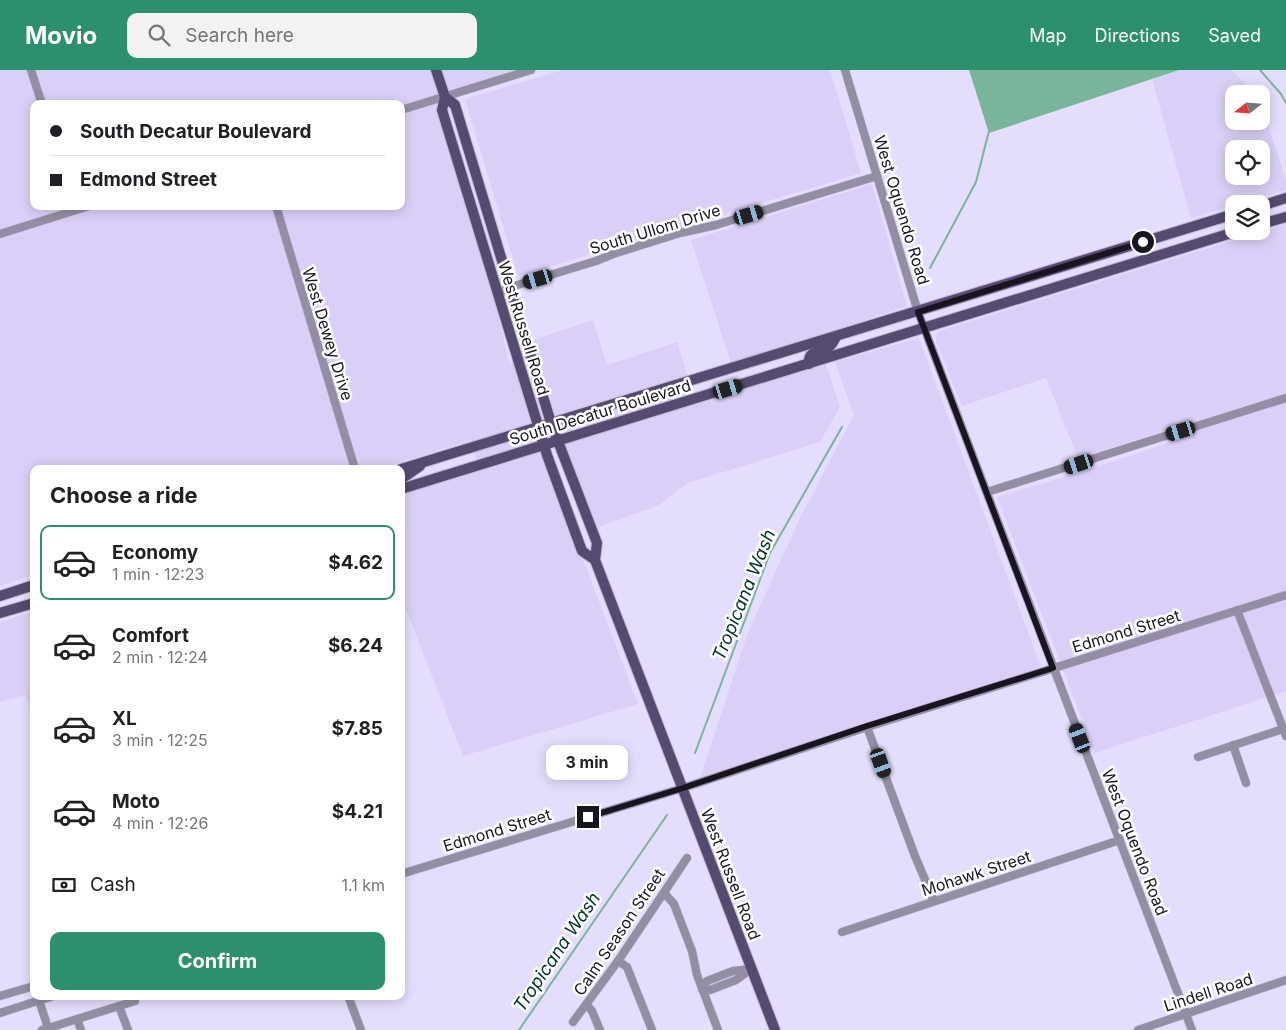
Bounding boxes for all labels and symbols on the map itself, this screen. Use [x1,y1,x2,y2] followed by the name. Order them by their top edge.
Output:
[1225,85,1270,130] north arrow
[870,133,934,287] street label: West Oquendo Road
[587,200,723,258] street label: South Ullom Drive
[732,203,765,227] car
[1132,231,1154,253] route start
[494,258,554,398] street label: West Russell Road
[298,265,358,403] street label: West Dewey Drive
[521,267,554,291] car
[507,375,693,449] street label: South Decatur Boulevard
[711,377,744,401] car
[1164,419,1197,443] car
[1062,452,1095,476] car
[708,526,779,663] water label: Tropicana Wash
[1070,605,1182,657] street label: Edmond Street
[1067,721,1092,755] car
[547,744,629,780] callout: 3 min
[868,746,893,780] car
[1098,766,1172,918] street label: West Oquendo Road
[441,804,553,856] street label: Edmond Street
[697,805,765,943] street label: West Russell Road
[577,806,599,828] route end
[919,846,1033,900] street label: Mohawk Street
[569,865,669,999] street label: Calm Season Street
[509,888,604,1015] water label: Tropicana Wash
[1161,968,1255,1016] street label: Lindell Road

